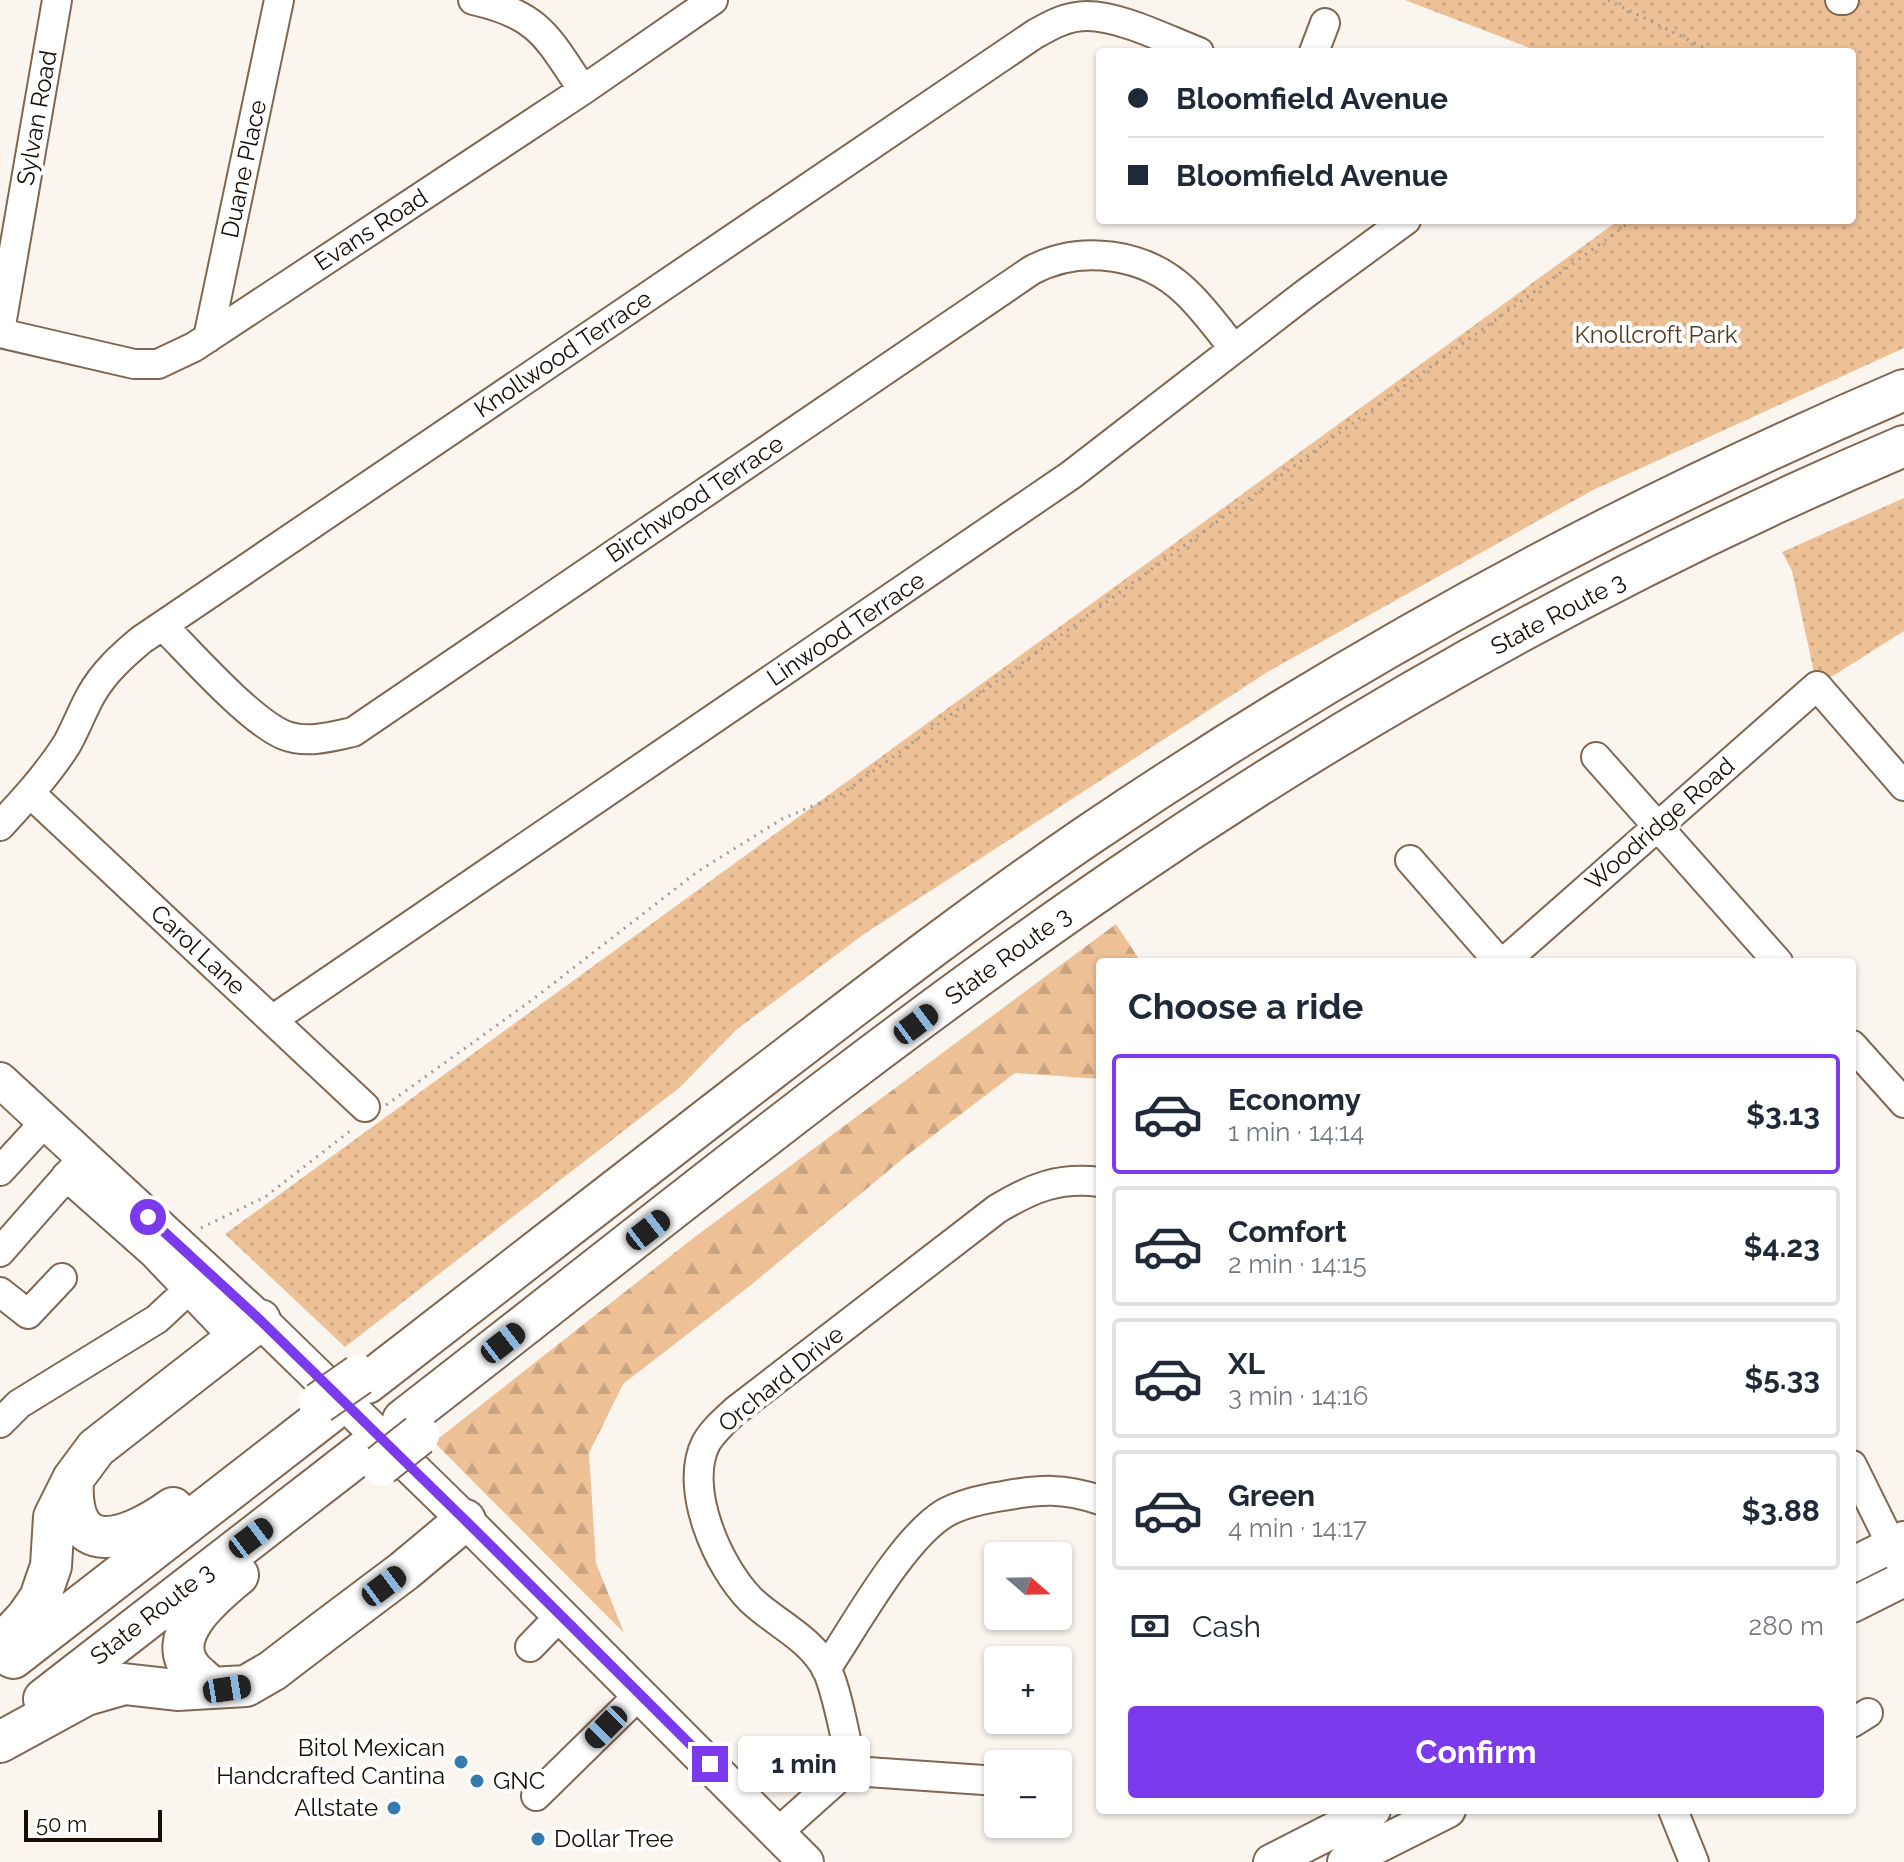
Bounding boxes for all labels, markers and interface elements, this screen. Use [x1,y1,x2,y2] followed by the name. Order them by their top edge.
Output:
[10,48,63,188] street label: Sylvan Road
[1176,81,1448,116] text: Bloomfield Avenue
[215,97,272,241] street label: Duane Place
[1176,158,1448,193] text: Bloomfield Avenue
[309,182,433,277] street label: Evans Road
[469,284,657,424] street label: Knollwood Terrace
[1574,320,1738,349] park label: Knollcroft Park
[601,429,789,569] street label: Birchwood Terrace
[761,565,930,692] street label: Linwood Terrace
[1486,566,1630,661] street label: State Route 3
[1579,751,1740,896] street label: Woodridge Road
[145,898,252,1001] street label: Carol Lane
[939,900,1076,1011] street label: State Route 3
[1128,985,1363,1027] text: Choose a ride
[890,1000,942,1048] car
[1132,1078,1204,1150] icon: car
[1228,1082,1361,1117] text: Economy
[1746,1097,1820,1132] text: $3.13
[1228,1117,1364,1147] text: 1 min · 14:14
[130,1199,166,1235] route start
[622,1206,674,1254] car
[1132,1210,1204,1282] icon: car
[1228,1214,1347,1249] text: Comfort
[1743,1229,1820,1264] text: $4.23
[1228,1249,1367,1279] text: 2 min · 14:15
[477,1319,529,1367] car
[712,1319,849,1438] street label: Orchard Drive
[1132,1342,1204,1414] icon: car
[1228,1346,1265,1381] text: XL
[1744,1361,1820,1396] text: $5.33
[1228,1381,1368,1411] text: 3 min · 14:16
[1132,1474,1204,1546] icon: car
[1228,1478,1315,1513] text: Green
[1741,1493,1820,1528] text: $3.88
[1228,1513,1367,1543] text: 4 min · 14:17
[225,1514,277,1562] car
[984,1542,1072,1630] north arrow
[984,1542,1072,1838] map controls
[84,1557,219,1671] street label: State Route 3
[358,1562,410,1610] car
[1128,1604,1172,1648] icon: cash
[1192,1609,1261,1644] text: Cash
[1749,1611,1824,1641] text: 280 m
[984,1646,1072,1734] button: +
[201,1673,253,1705] car
[581,1702,631,1752] car
[1128,1706,1824,1798] button: Confirm
[216,1733,445,1790] place label: Bitol Mexican Handcrafted Cantina
[738,1736,870,1792] callout: 1 min
[692,1746,728,1782] route end
[771,1749,837,1779] text: 1 min
[984,1750,1072,1838] button: −
[452,1753,470,1771] marker: Bitol Mexican Handcrafted Cantina
[493,1766,545,1795] place label: GNC
[468,1772,486,1790] marker: GNC
[294,1793,378,1822] place label: Allstate
[385,1799,403,1817] marker: Allstate
[24,1806,162,1842] scale bar
[36,1811,87,1837] text: 50 m
[554,1824,674,1853] place label: Dollar Tree
[529,1830,547,1848] marker: Dollar Tree

